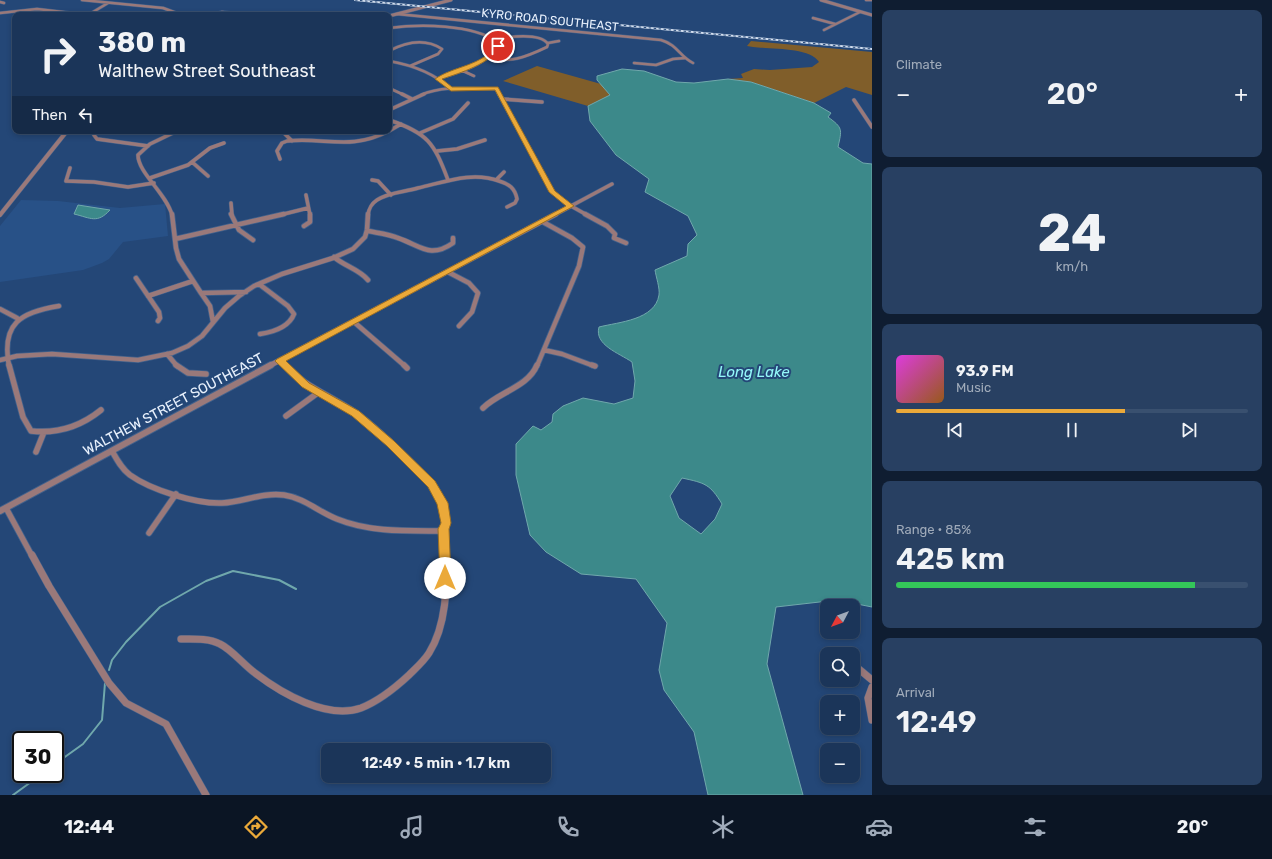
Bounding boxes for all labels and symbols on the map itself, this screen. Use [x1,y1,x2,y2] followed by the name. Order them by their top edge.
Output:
[481,6,619,34] street label: KYRO ROAD SOUTHEAST
[481,29,515,63] pin
[80,350,266,459] street label: WALTHEW STREET SOUTHEAST
[718,363,790,381] water label: Long Lake
[424,557,466,599] position arrow
[820,599,860,639] north arrow
[12,731,64,783] speed limit sign: 30

